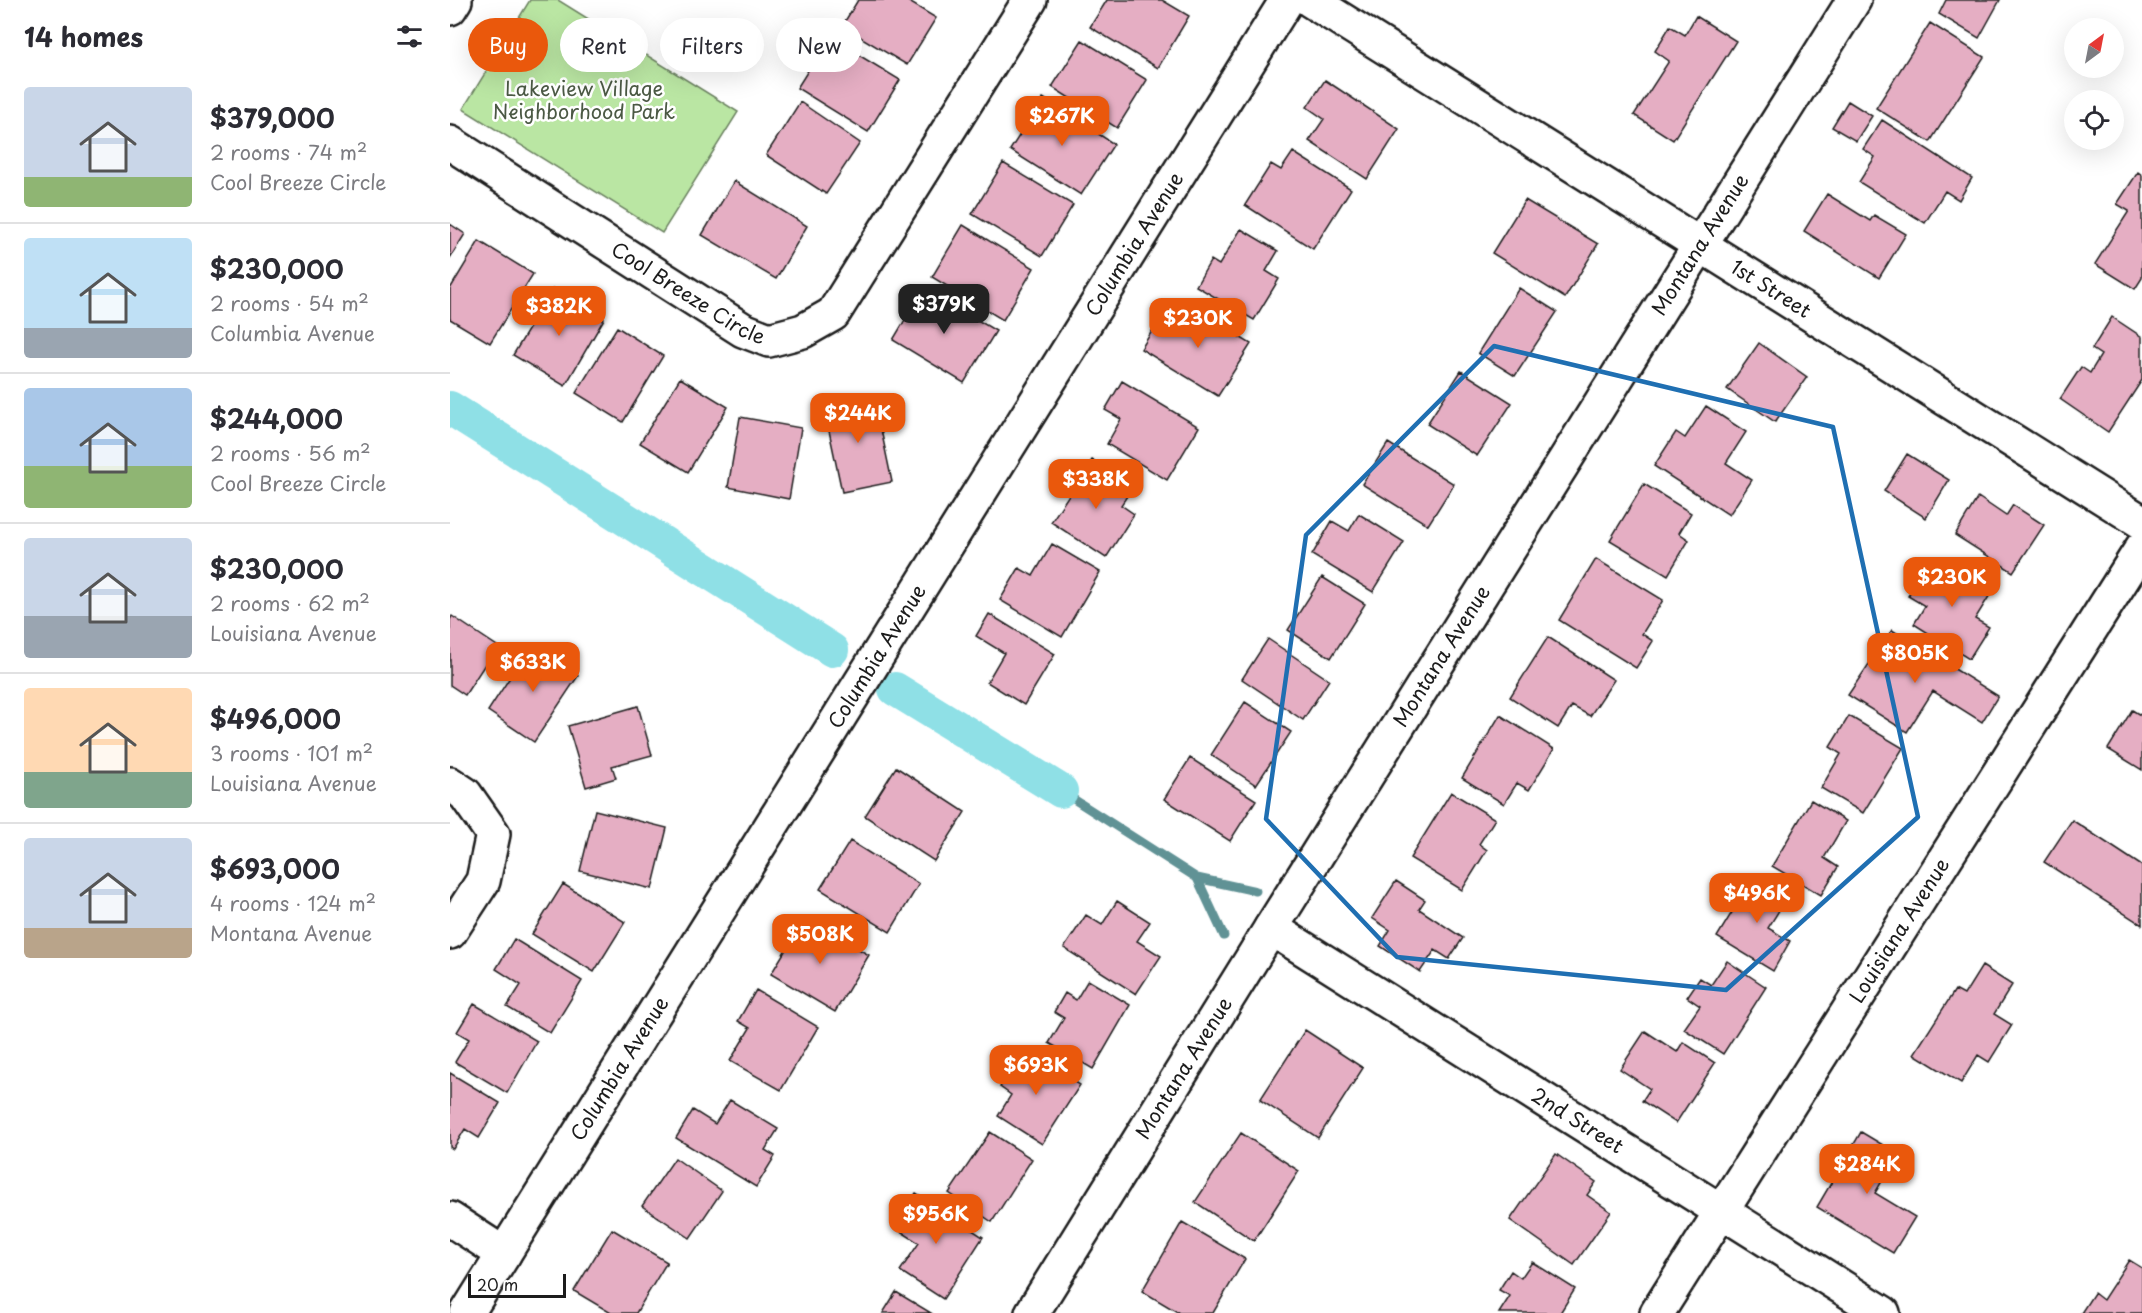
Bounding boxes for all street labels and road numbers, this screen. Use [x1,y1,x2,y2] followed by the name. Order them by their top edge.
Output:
[1077,166,1190,322] street label: Columbia Avenue
[1643,167,1755,321] street label: Montana Avenue
[606,234,770,351] street label: Cool Breeze Circle
[1725,252,1817,325] street label: 1st Street
[820,578,933,734] street label: Columbia Avenue
[1385,579,1497,732] street label: Montana Avenue
[1841,851,1956,1008] street label: Louisiana Avenue
[562,990,675,1146] street label: Columbia Avenue
[1127,991,1239,1145] street label: Montana Avenue
[1526,1079,1630,1160] street label: 2nd Street

